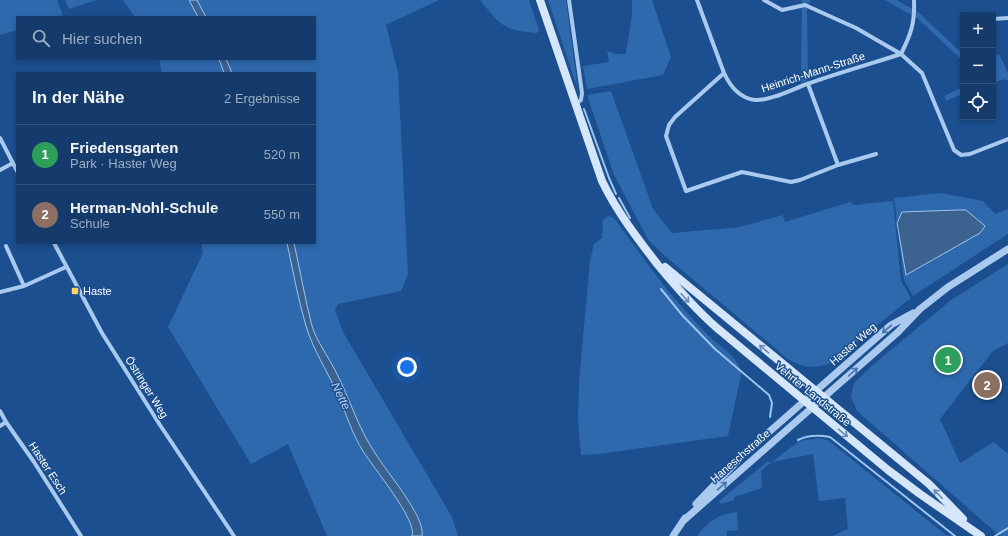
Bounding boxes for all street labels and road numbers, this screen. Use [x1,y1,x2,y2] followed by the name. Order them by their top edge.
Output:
[760,50,866,94] street label: Heinrich-Mann-Straße
[827,320,879,368] street label: Haster Weg
[123,354,171,420] street label: Östringer Weg
[773,360,853,428] street label: Vehrter Landstraße
[708,427,772,485] street label: Haneschstraße
[27,440,69,496] street label: Haster Esch

